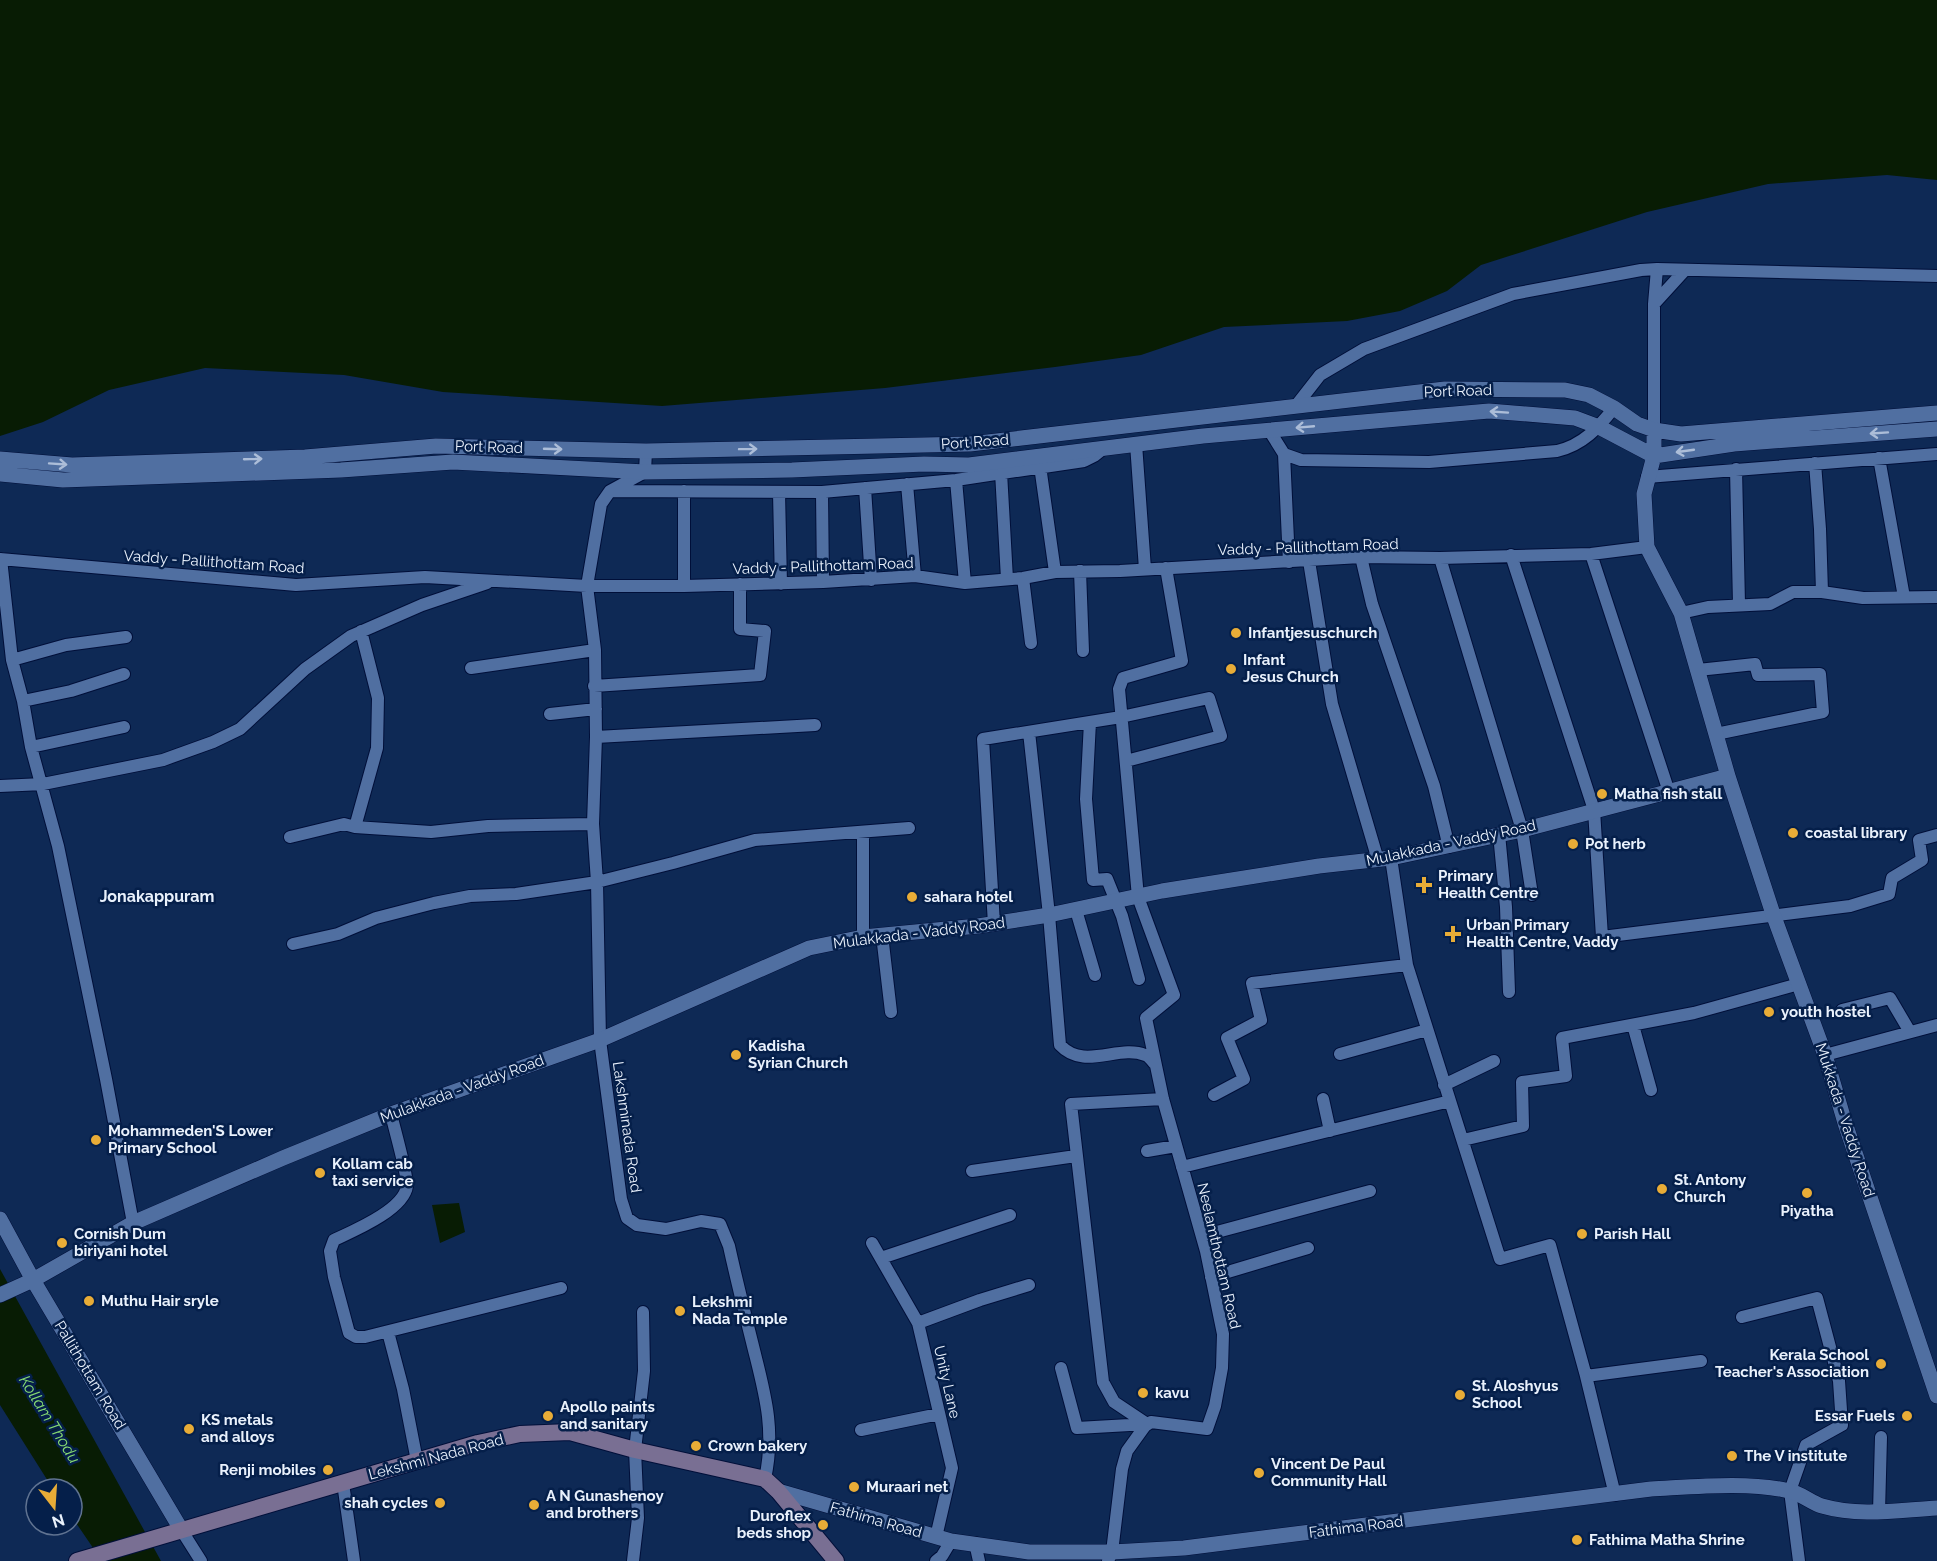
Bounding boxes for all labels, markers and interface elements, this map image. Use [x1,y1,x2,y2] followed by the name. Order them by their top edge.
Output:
[1424,381,1492,401] street label: Port Road
[1489,406,1509,417] one-way arrow
[1295,422,1315,433] one-way arrow
[1869,428,1889,439] one-way arrow
[940,431,1010,453] street label: Port Road
[455,437,523,457] street label: Port Road
[542,443,562,454] one-way arrow
[737,443,757,455] one-way arrow
[1675,446,1695,457] one-way arrow
[243,453,263,464] one-way arrow
[48,458,68,469] one-way arrow
[1217,535,1399,559] street label: Vaddy - Pallithottam Road
[123,547,305,577] street label: Vaddy - Pallithottam Road
[732,554,914,578] street label: Vaddy - Pallithottam Road
[1248,624,1377,642] place label: Infantjesuschurch
[1229,626,1243,640] marker: Infantjesuschurch
[1243,651,1339,686] place label: Infant Jesus Church
[1224,662,1238,676] marker: Infant Jesus Church
[1614,785,1723,803] place label: Matha fish stall
[1595,787,1609,801] marker: Matha fish stall
[1364,816,1538,870] street label: Mulakkada - Vaddy Road
[1805,824,1908,842] place label: coastal library
[1786,826,1800,840] marker: coastal library
[1585,835,1646,853] place label: Pot herb
[1566,837,1580,851] marker: Pot herb
[1438,867,1538,902] place label: Primary Health Centre
[1415,876,1433,894] marker: Primary Health Centre
[100,887,214,906] district label: Jonakappuram
[924,888,1013,906] place label: sahara hotel
[905,890,919,904] marker: sahara hotel
[832,914,1006,952] street label: Mulakkada - Vaddy Road
[1466,916,1619,951] place label: Urban Primary Health Centre, Vaddy
[1444,925,1462,943] marker: Urban Primary Health Centre, Vaddy
[1781,1003,1871,1021] place label: youth hostel
[1762,1005,1776,1019] marker: youth hostel
[748,1037,848,1072] place label: Kadisha Syrian Church
[1812,1041,1878,1199] street label: Mukkada - Vaddy Road
[729,1048,743,1062] marker: Kadisha Syrian Church
[378,1051,546,1127] street label: Mulakkada - Vaddy Road
[609,1060,645,1194] street label: Lakshminada Road
[108,1122,273,1157] place label: Mohammeden'S Lower Primary School
[89,1133,103,1147] marker: Mohammeden'S Lower Primary School
[332,1155,413,1190] place label: Kollam cab taxi service
[313,1166,327,1180] marker: Kollam cab taxi service
[1674,1171,1747,1206] place label: St. Antony Church
[1193,1181,1245,1331] street label: Neelamthottam Road
[1655,1182,1669,1196] marker: St. Antony Church
[1800,1186,1814,1200] marker: Piyatha
[1780,1202,1834,1220] place label: Piyatha
[74,1225,168,1260] place label: Cornish Dum biriyani hotel
[1594,1225,1671,1243] place label: Parish Hall
[1575,1227,1589,1241] marker: Parish Hall
[55,1236,69,1250] marker: Cornish Dum biriyani hotel
[101,1292,219,1310] place label: Muthu Hair sryle
[692,1293,787,1328] place label: Lekshmi Nada Temple
[82,1294,96,1308] marker: Muthu Hair sryle
[673,1304,687,1318] marker: Lekshmi Nada Temple
[51,1318,129,1432] street label: Pallithottam Road
[930,1344,964,1420] street label: Unity Lane
[1715,1346,1869,1381] place label: Kerala School Teacher's Association
[1874,1357,1888,1371] marker: Kerala School Teacher's Association
[15,1372,84,1467] water label: Kollam Thodu
[1472,1377,1558,1412] place label: St. Aloshyus School
[1155,1384,1189,1402] place label: kavu
[1136,1386,1150,1400] marker: kavu
[1453,1388,1467,1402] marker: St. Aloshyus School
[560,1398,655,1433] place label: Apollo paints and sanitary
[1815,1407,1895,1425] place label: Essar Fuels
[541,1409,555,1423] marker: Apollo paints and sanitary
[1900,1409,1914,1423] marker: Essar Fuels
[201,1411,274,1446] place label: KS metals and alloys
[182,1422,196,1436] marker: KS metals and alloys
[366,1430,506,1484] street label: Lekshmi Nada Road
[708,1437,808,1455] place label: Crown bakery
[689,1439,703,1453] marker: Crown bakery
[1744,1447,1847,1465] place label: The V institute
[1725,1449,1739,1463] marker: The V institute
[1271,1455,1387,1490] place label: Vincent De Paul Community Hall
[219,1461,316,1479] place label: Renji mobiles
[321,1463,335,1477] marker: Renji mobiles
[1252,1466,1266,1480] marker: Vincent De Paul Community Hall
[24,1477,84,1537] north arrow
[866,1478,948,1496] place label: Muraari net
[847,1480,861,1494] marker: Muraari net
[546,1487,664,1522] place label: A N Gunashenoy and brothers
[344,1494,428,1512] place label: shah cycles
[433,1496,447,1510] marker: shah cycles
[527,1498,541,1512] marker: A N Gunashenoy and brothers
[828,1498,924,1542] street label: Fathima Road
[737,1507,811,1542] place label: Duroflex beds shop
[50,1510,67,1532] text: N
[1308,1512,1404,1542] street label: Fathima Road
[816,1518,830,1532] marker: Duroflex beds shop
[1589,1531,1745,1549] place label: Fathima Matha Shrine
[1570,1533,1584,1547] marker: Fathima Matha Shrine

